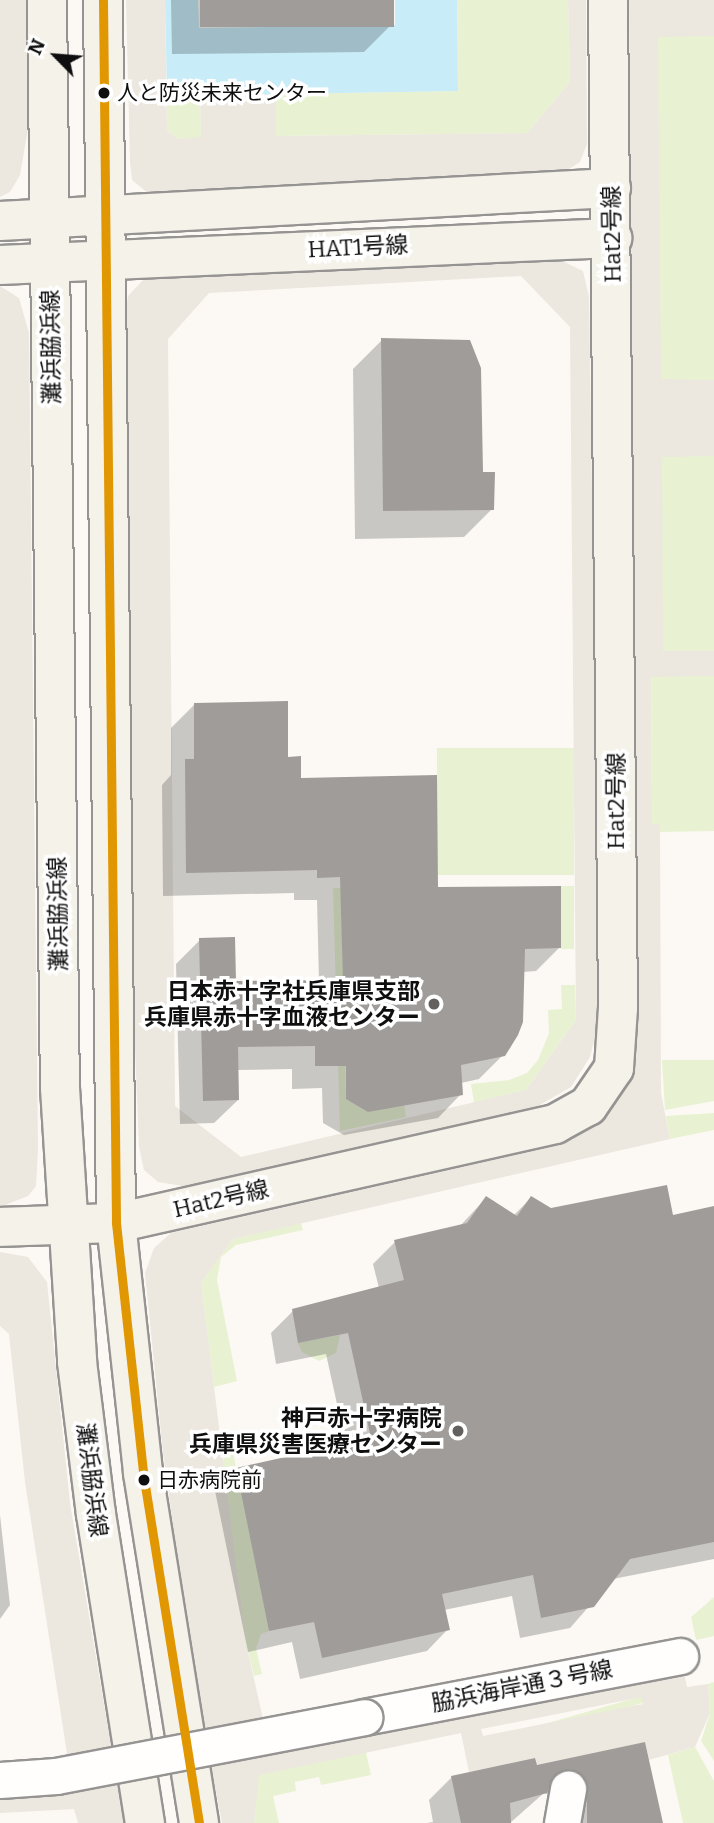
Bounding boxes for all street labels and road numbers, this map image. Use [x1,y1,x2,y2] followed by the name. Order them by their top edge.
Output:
[597,185,627,283] street label: Hat2号線
[307,231,409,263] street label: HAT1号線
[36,289,66,405] street label: 灘浜脇浜線
[602,752,630,850] street label: Hat2号線
[43,856,73,972] street label: 灘浜脇浜線
[170,1175,272,1223] street label: Hat2号線
[71,1421,113,1539] street label: 灘浜脇浜線
[429,1655,615,1717] street label: 脇浜海岸通３号線

